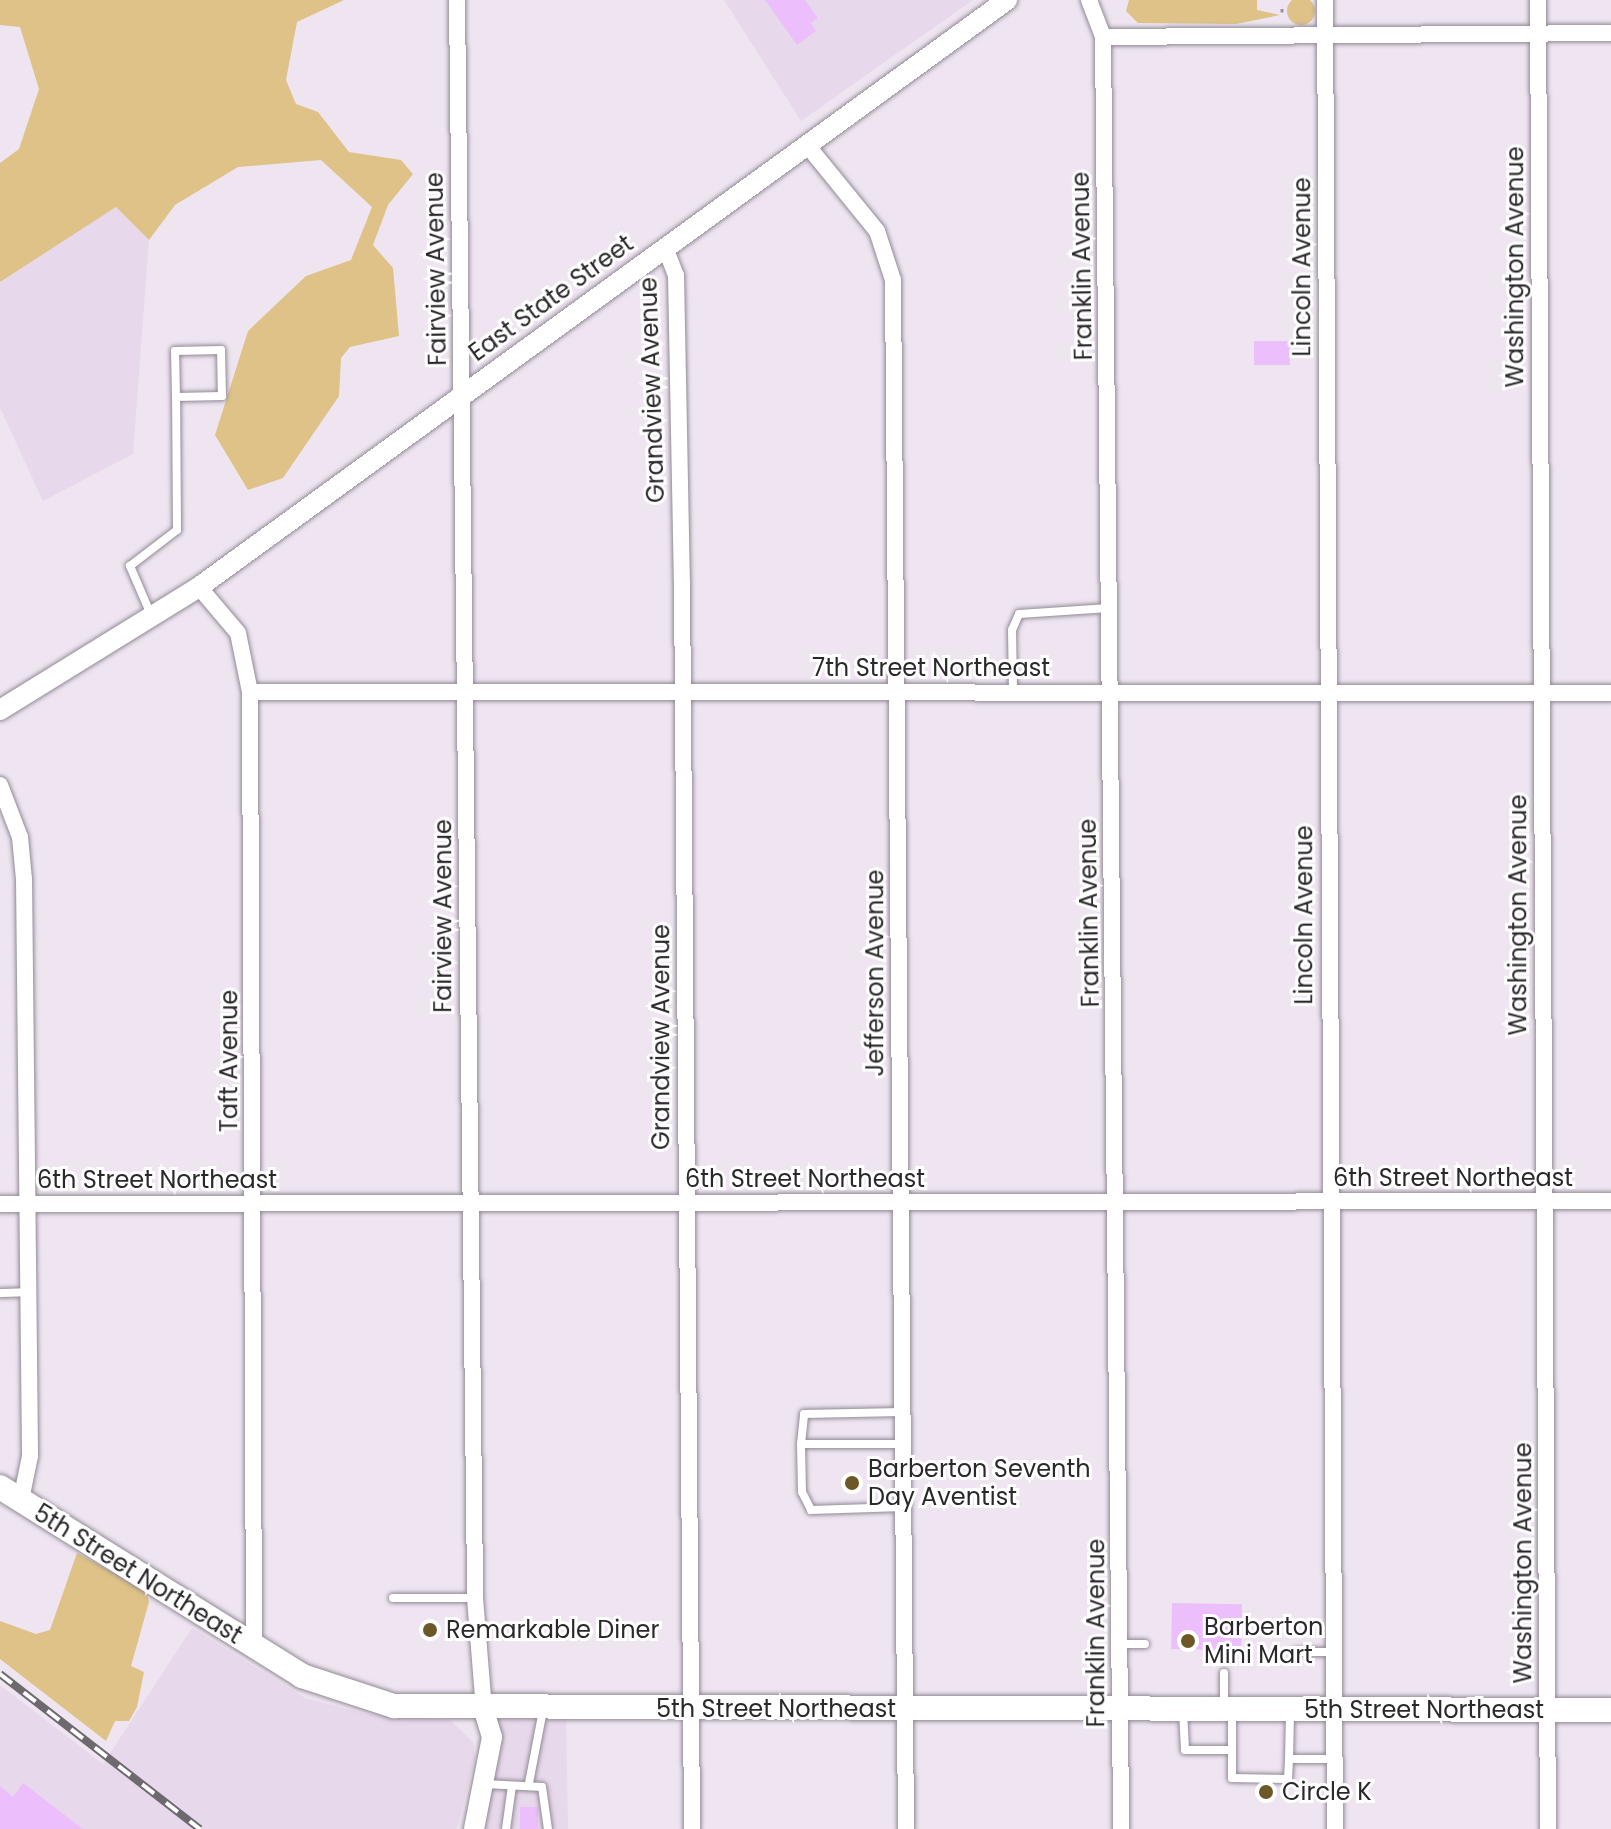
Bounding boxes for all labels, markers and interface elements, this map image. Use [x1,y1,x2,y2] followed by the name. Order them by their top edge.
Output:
[1501,146,1529,388] street label: Washington Avenue
[1066,171,1098,361] street label: Franklin Avenue
[420,172,452,366] street label: Fairview Avenue
[1288,177,1316,357] street label: Lincoln Avenue
[463,229,639,367] street label: East State Street
[634,277,670,503] street label: Grandview Avenue
[812,654,1050,682] street label: 7th Street Northeast
[1504,794,1532,1036] street label: Washington Avenue
[1073,818,1105,1008] street label: Franklin Avenue
[429,819,457,1013] street label: Fairview Avenue
[1290,825,1318,1005] street label: Lincoln Avenue
[861,870,889,1076] street label: Jefferson Avenue
[647,924,675,1150] street label: Grandview Avenue
[215,990,243,1132] street label: Taft Avenue
[1333,1164,1573,1192] street label: 6th Street Northeast
[685,1165,925,1193] street label: 6th Street Northeast
[37,1166,277,1194] street label: 6th Street Northeast
[1509,1442,1537,1684] street label: Washington Avenue
[868,1455,1091,1511] place label: Barberton Seventh Day Aventist
[843,1474,861,1492] marker: Barberton Seventh Day Aventist
[29,1498,247,1650] street label: 5th Street Northeast
[1082,1539,1110,1727] street label: Franklin Avenue
[1204,1613,1323,1669] place label: Barberton Mini Mart
[446,1616,659,1644] place label: Remarkable Diner
[421,1621,439,1639] marker: Remarkable Diner
[1179,1632,1197,1650] marker: Barberton Mini Mart
[656,1695,896,1723] street label: 5th Street Northeast
[1304,1696,1544,1724] street label: 5th Street Northeast
[1282,1778,1372,1806] place label: Circle K
[1257,1783,1275,1801] marker: Circle K

